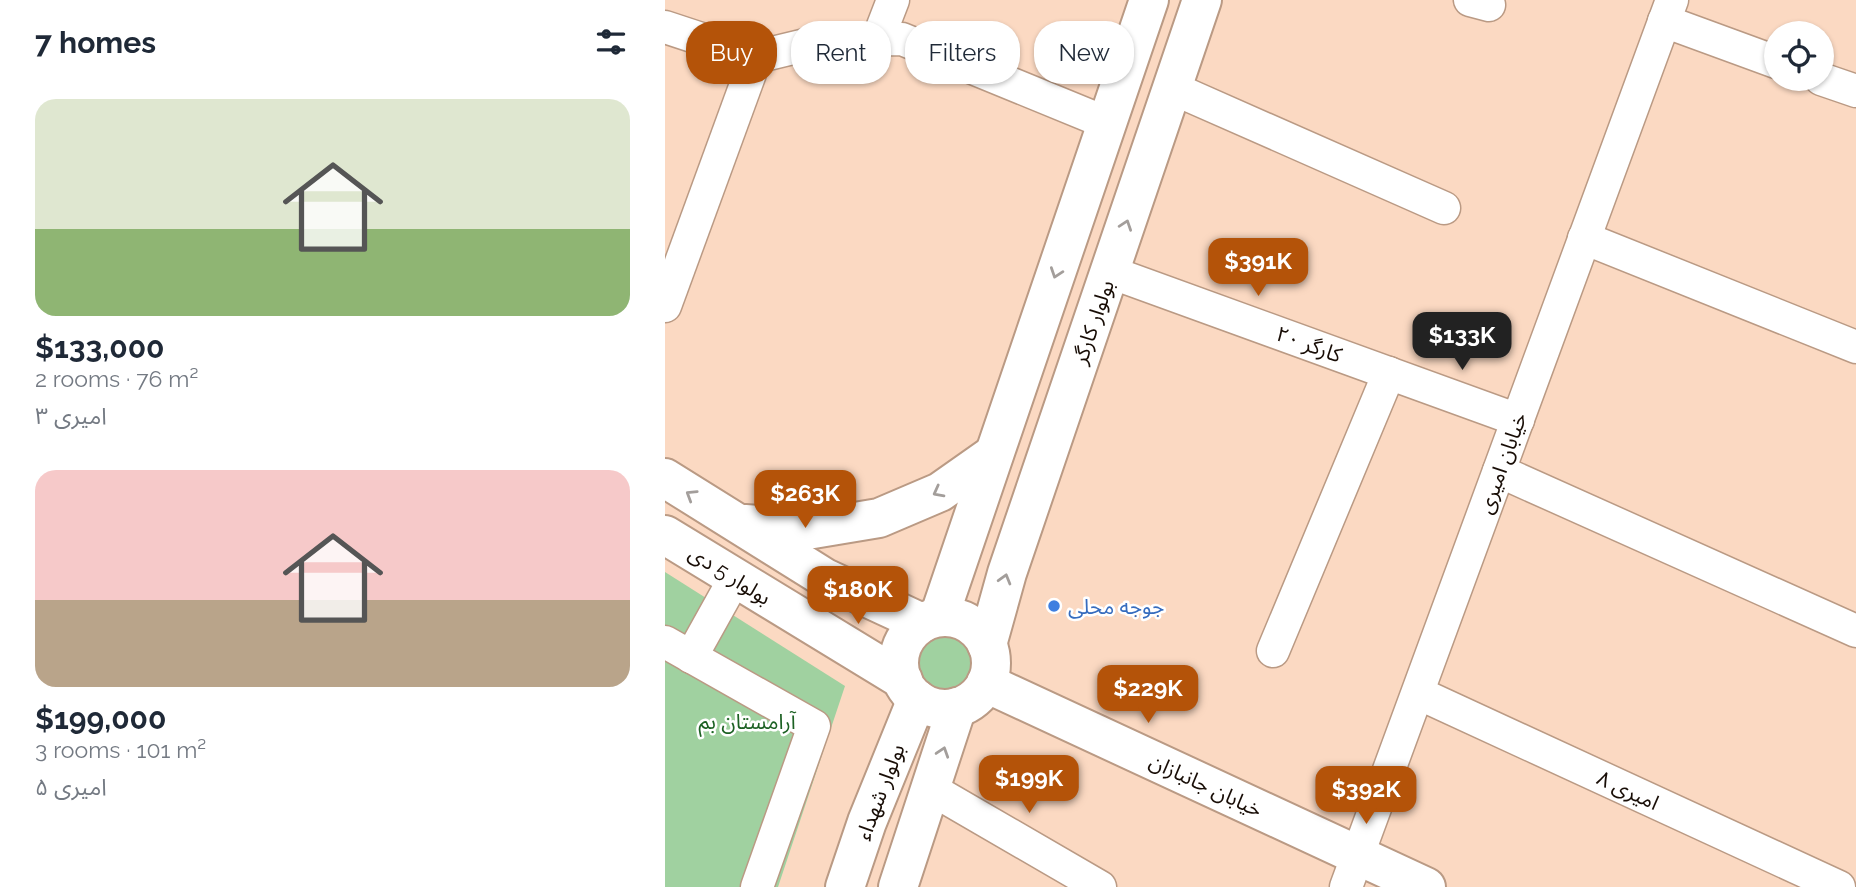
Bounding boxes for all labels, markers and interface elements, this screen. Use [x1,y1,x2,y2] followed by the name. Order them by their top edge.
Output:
[686,21,777,84] chip: Buy
[791,21,891,84] chip: Rent
[905,21,1020,84] chip: Filters
[1034,21,1134,84] chip: New
[1764,21,1834,91] map controls
[1764,21,1834,91] button: locate
[592,23,630,61] icon: filters
[35,25,156,60] text: 7 homes
[270,144,396,270] icon: home
[1118,219,1132,231] one-way arrow
[1209,238,1307,298] pin: $391K
[1224,247,1292,274] text: $391K
[1050,267,1064,279] one-way arrow
[1067,277,1119,368] street label: بولوار کارگر
[1413,312,1511,372] pin: $133K
[1273,321,1346,367] street label: کارگر ۲۰
[1429,321,1496,348] text: $133K
[35,330,165,365] text: $133,000
[35,365,198,392] text: 2 rooms · 76 m²
[35,402,107,429] text: امیری ۳
[1472,409,1532,517] street label: خیابان امیری
[756,470,854,530] pin: $263K
[770,479,840,506] text: $263K
[933,484,945,497] one-way arrow
[686,490,699,503] one-way arrow
[270,515,396,641] icon: home
[684,540,776,610] street label: بولوار 5 دی
[809,566,907,626] pin: $180K
[997,574,1011,586] one-way arrow
[823,575,893,602] text: $180K
[1068,594,1164,619] place label: جوجه محلی
[1046,598,1062,614] marker: جوجه محلی
[1099,666,1197,725] pin: $229K
[1113,674,1183,701] text: $229K
[35,701,166,736] text: $199,000
[698,709,796,737] park label: آرامستان بم
[35,736,206,763] text: 3 rooms · 101 m²
[850,740,910,844] street label: بولوار شهداء
[934,747,949,759] one-way arrow
[1146,748,1266,822] street label: خیابان جانبازان
[980,756,1078,815] pin: $199K
[995,764,1063,791] text: $199K
[1593,765,1663,815] street label: امیری ۸
[1317,766,1415,826] pin: $392K
[35,773,107,800] text: امیری ۵
[1331,775,1401,802] text: $392K

